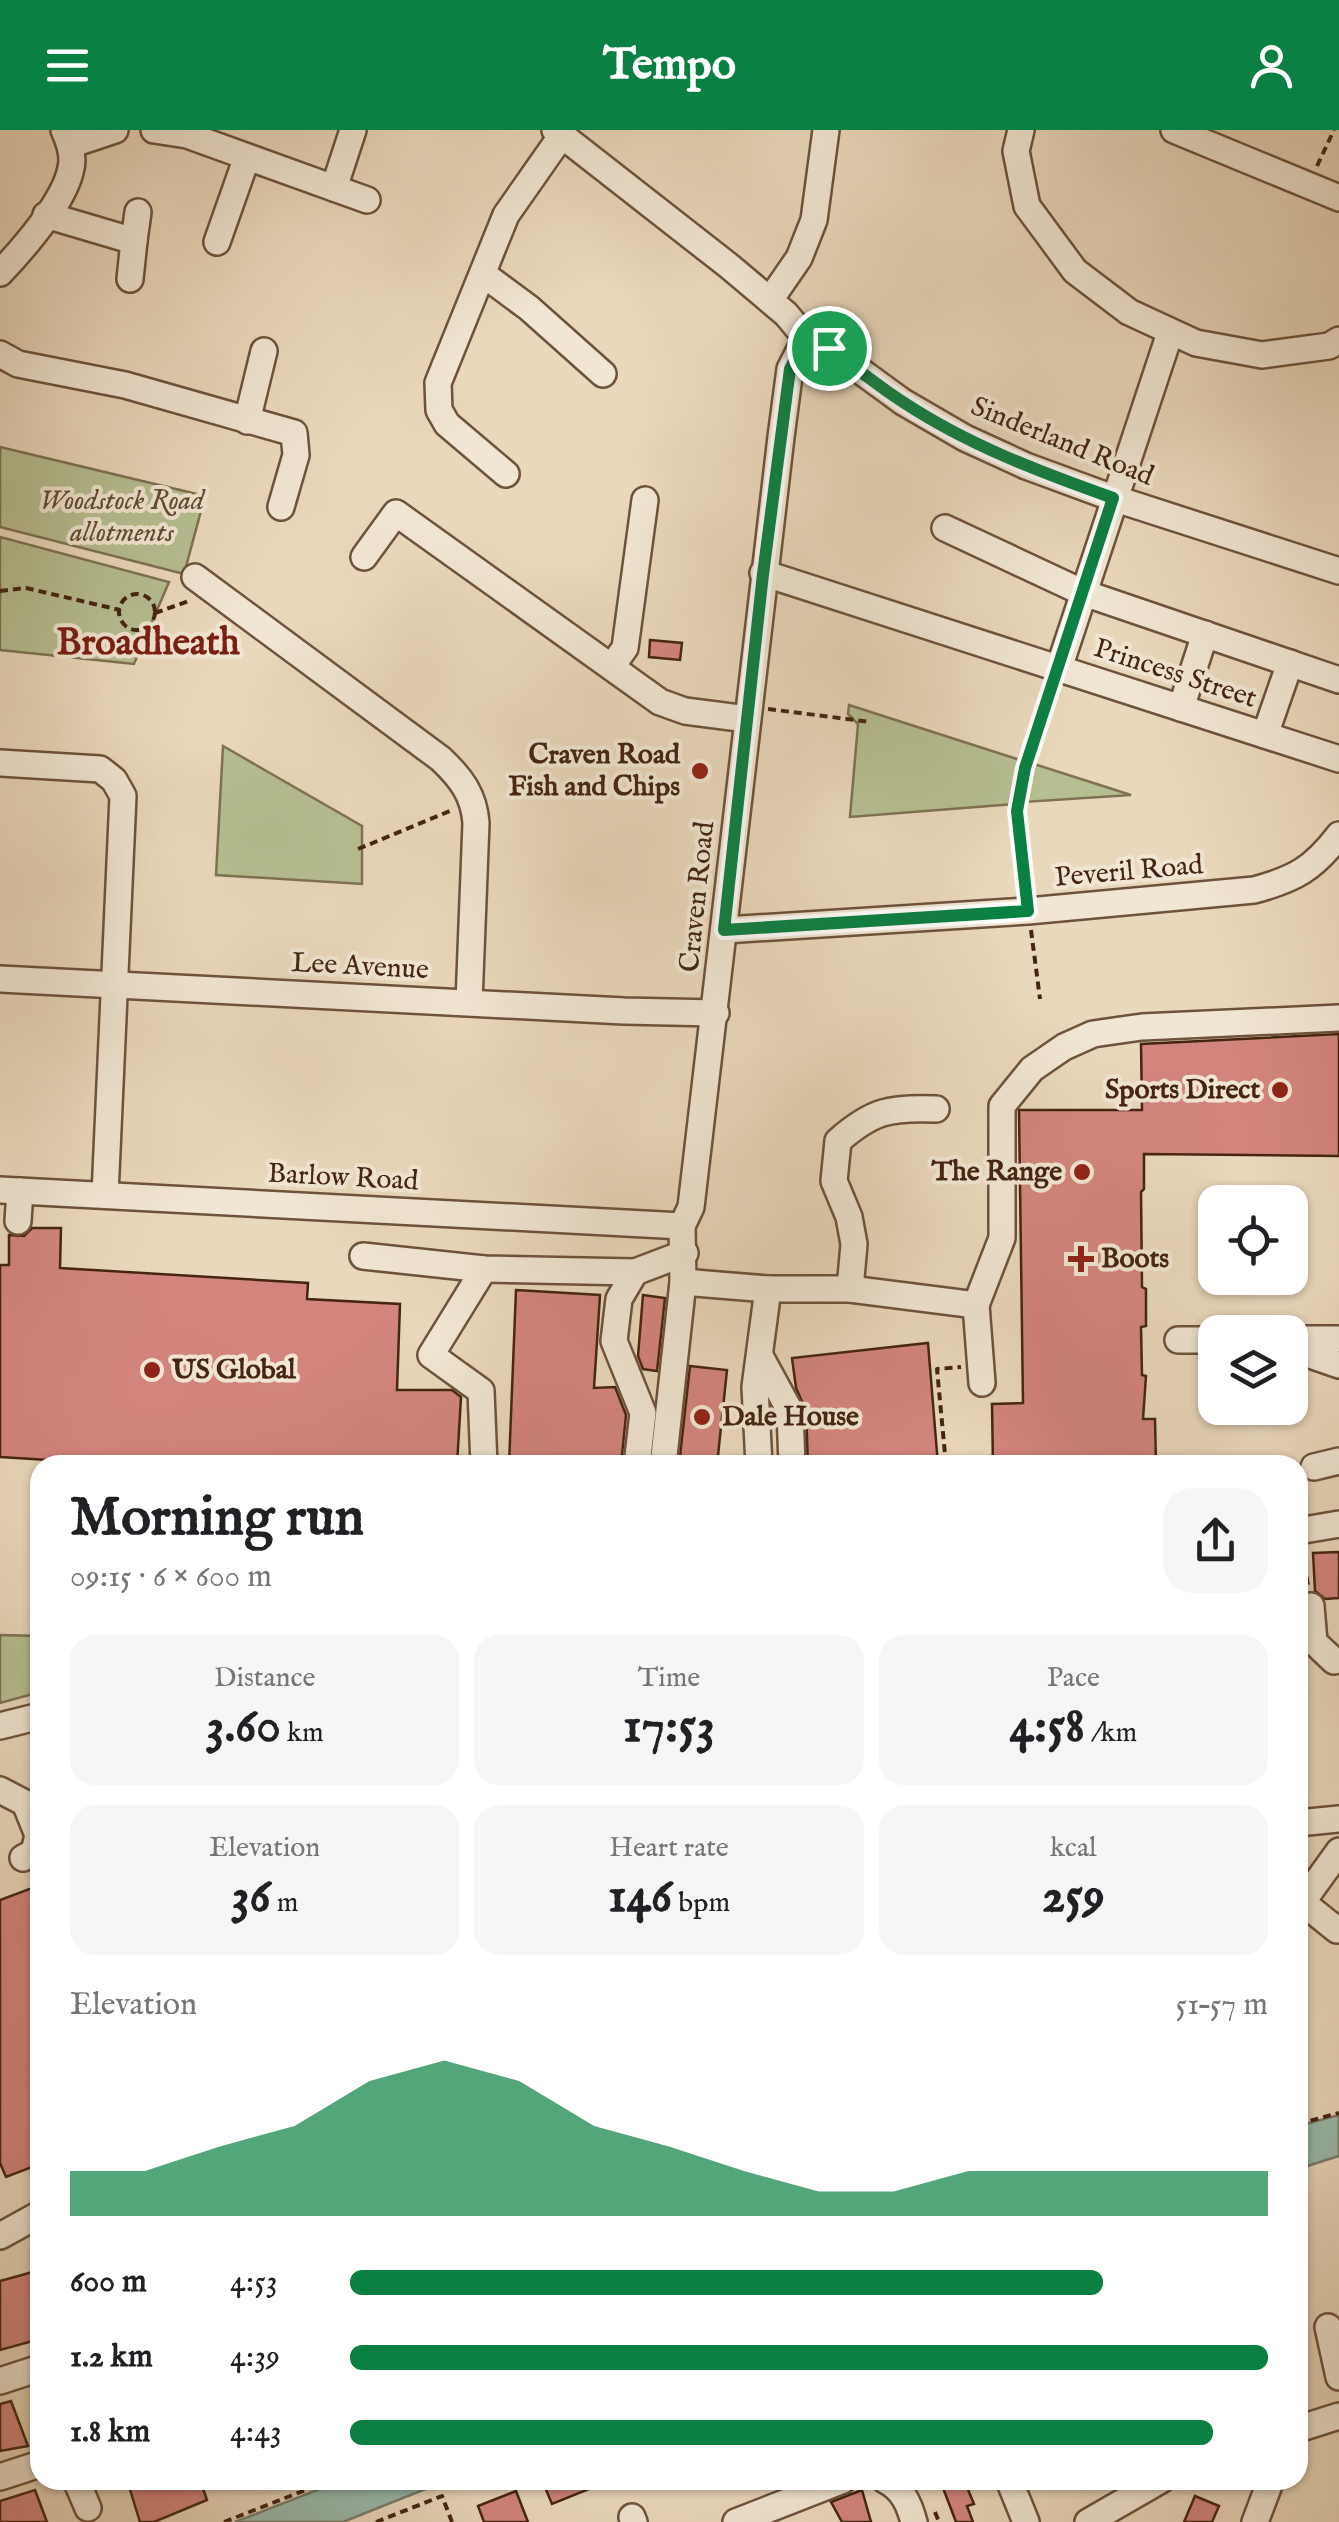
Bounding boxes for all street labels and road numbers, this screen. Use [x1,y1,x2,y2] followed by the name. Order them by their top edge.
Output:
[966,389,1158,495] street label: Sinderland Road
[1089,631,1261,717] street label: Princess Street
[673,820,723,974] street label: Craven Road
[1053,848,1205,896] street label: Peveril Road
[290,946,430,988] street label: Lee Avenue
[267,1157,419,1199] street label: Barlow Road

